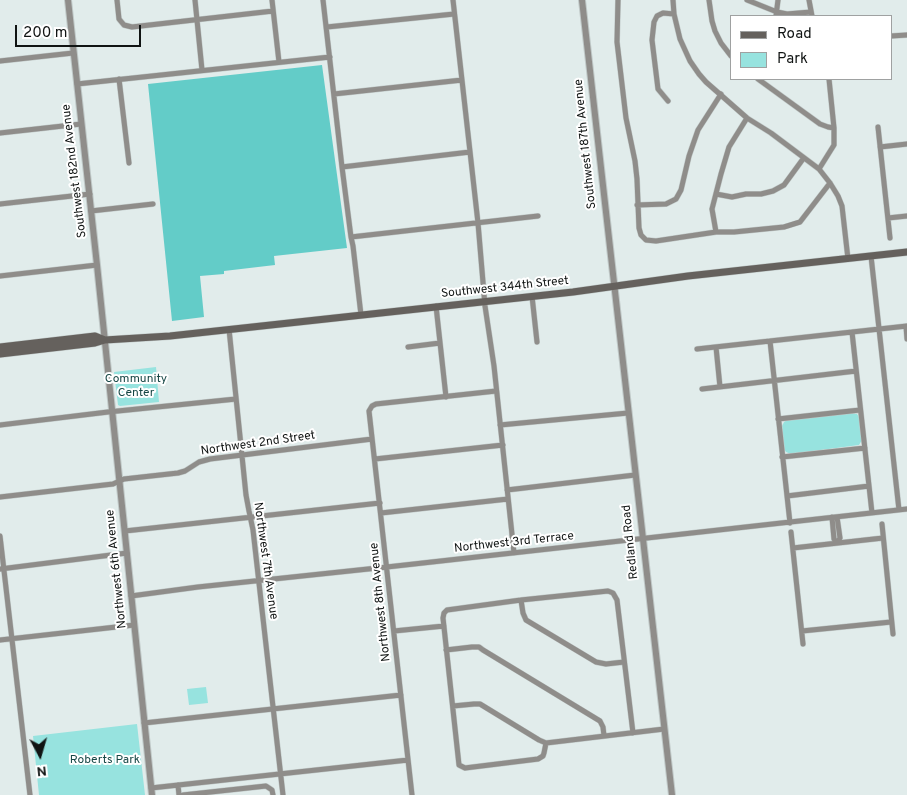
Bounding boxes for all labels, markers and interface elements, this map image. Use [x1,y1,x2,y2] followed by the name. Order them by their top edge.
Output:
[18,15,144,47] scale bar
[730,15,892,80] legend
[23,24,68,43] text: 200 m
[777,25,812,44] text: Road
[777,50,808,69] text: Park
[572,78,600,210] street label: Southwest 187th Avenue
[60,103,90,239] street label: Southwest 182nd Avenue
[441,274,569,302] street label: Southwest 344th Street
[105,373,167,401] park label: Community Center
[200,429,316,459] street label: Northwest 2nd Street
[250,501,280,621] street label: Northwest 7th Avenue
[620,504,642,580] street label: Redland Road
[104,509,130,629] street label: Northwest 6th Avenue
[453,530,575,556] street label: Northwest 3rd Terrace
[368,542,394,662] street label: Northwest 8th Avenue
[15,730,65,780] north arrow
[70,754,140,768] park label: Roberts Park
[36,761,48,779] text: N

